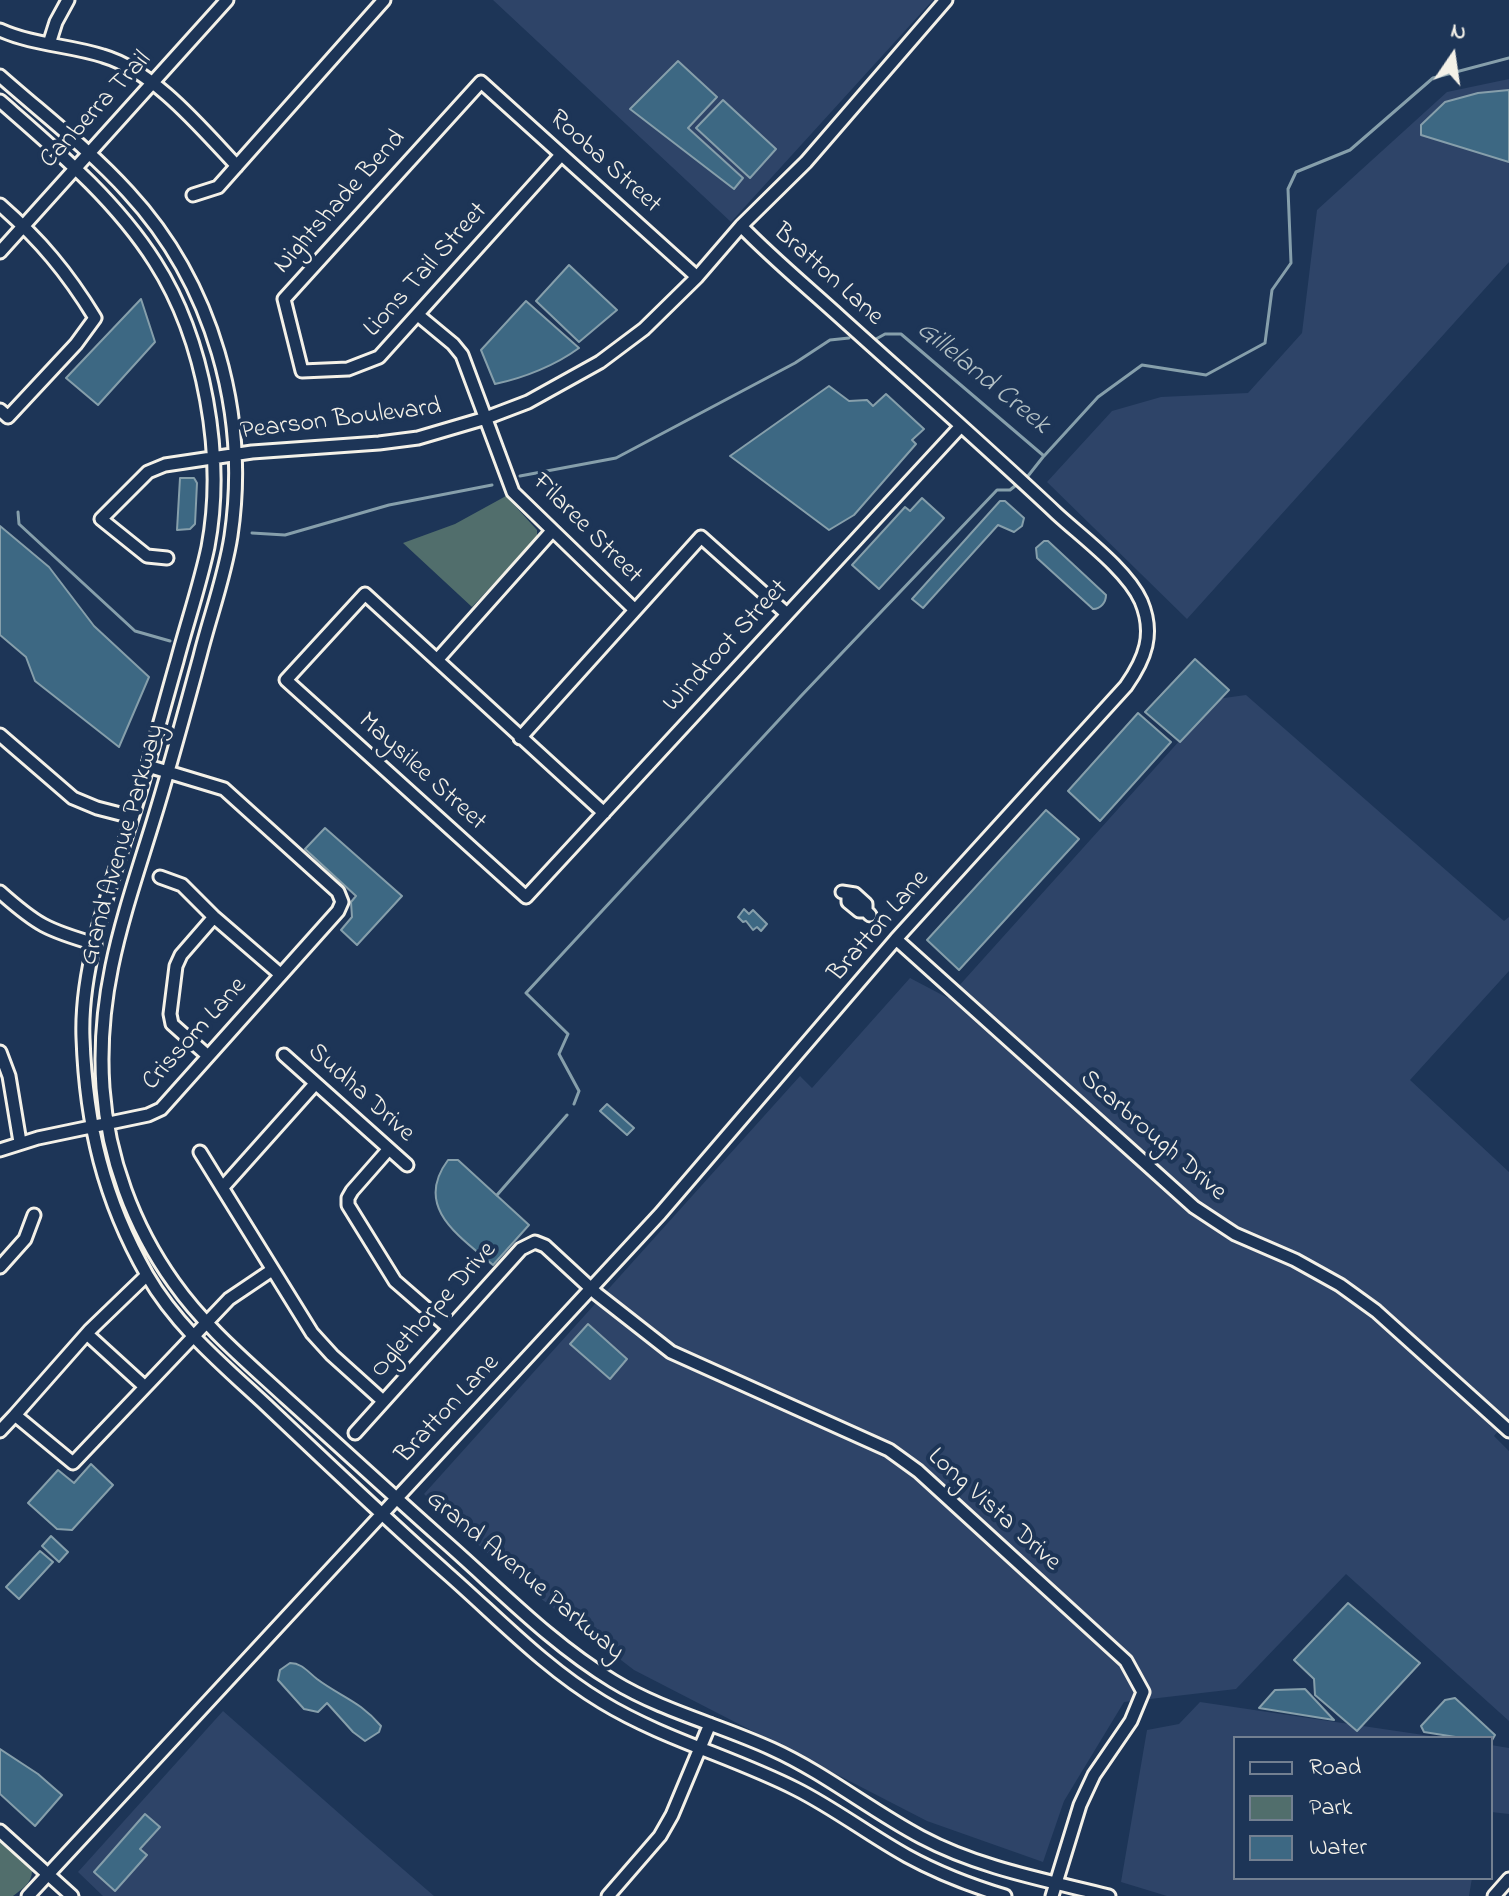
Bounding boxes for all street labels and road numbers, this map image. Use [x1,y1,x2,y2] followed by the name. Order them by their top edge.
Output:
[35,46,159,176] street label: Canberra Trail
[541,104,667,222] street label: Rooba Street
[268,125,414,281] street label: Nightshade Bend
[358,197,496,345] street label: Lions Tail Street
[765,218,889,334] street label: Bratton Lane
[239,393,443,449] street label: Pearson Boulevard
[524,468,648,592] street label: Filaree Street
[658,574,796,720] street label: Windroot Street
[350,707,492,839] street label: Maysilee Street
[75,721,173,969] street label: Grand Avenue Parkway
[823,865,937,989] street label: Bratton Lane
[137,972,255,1098] street label: Crissom Lane
[300,1038,420,1150] street label: Sudha Drive
[1072,1065,1232,1209] street label: Scarbrough Drive
[366,1236,504,1386] street label: Oglethorpe Drive
[391,1349,507,1471] street label: Bratton Lane
[920,1443,1066,1579] street label: Long Vista Drive
[419,1485,629,1669] street label: Grand Avenue Parkway

